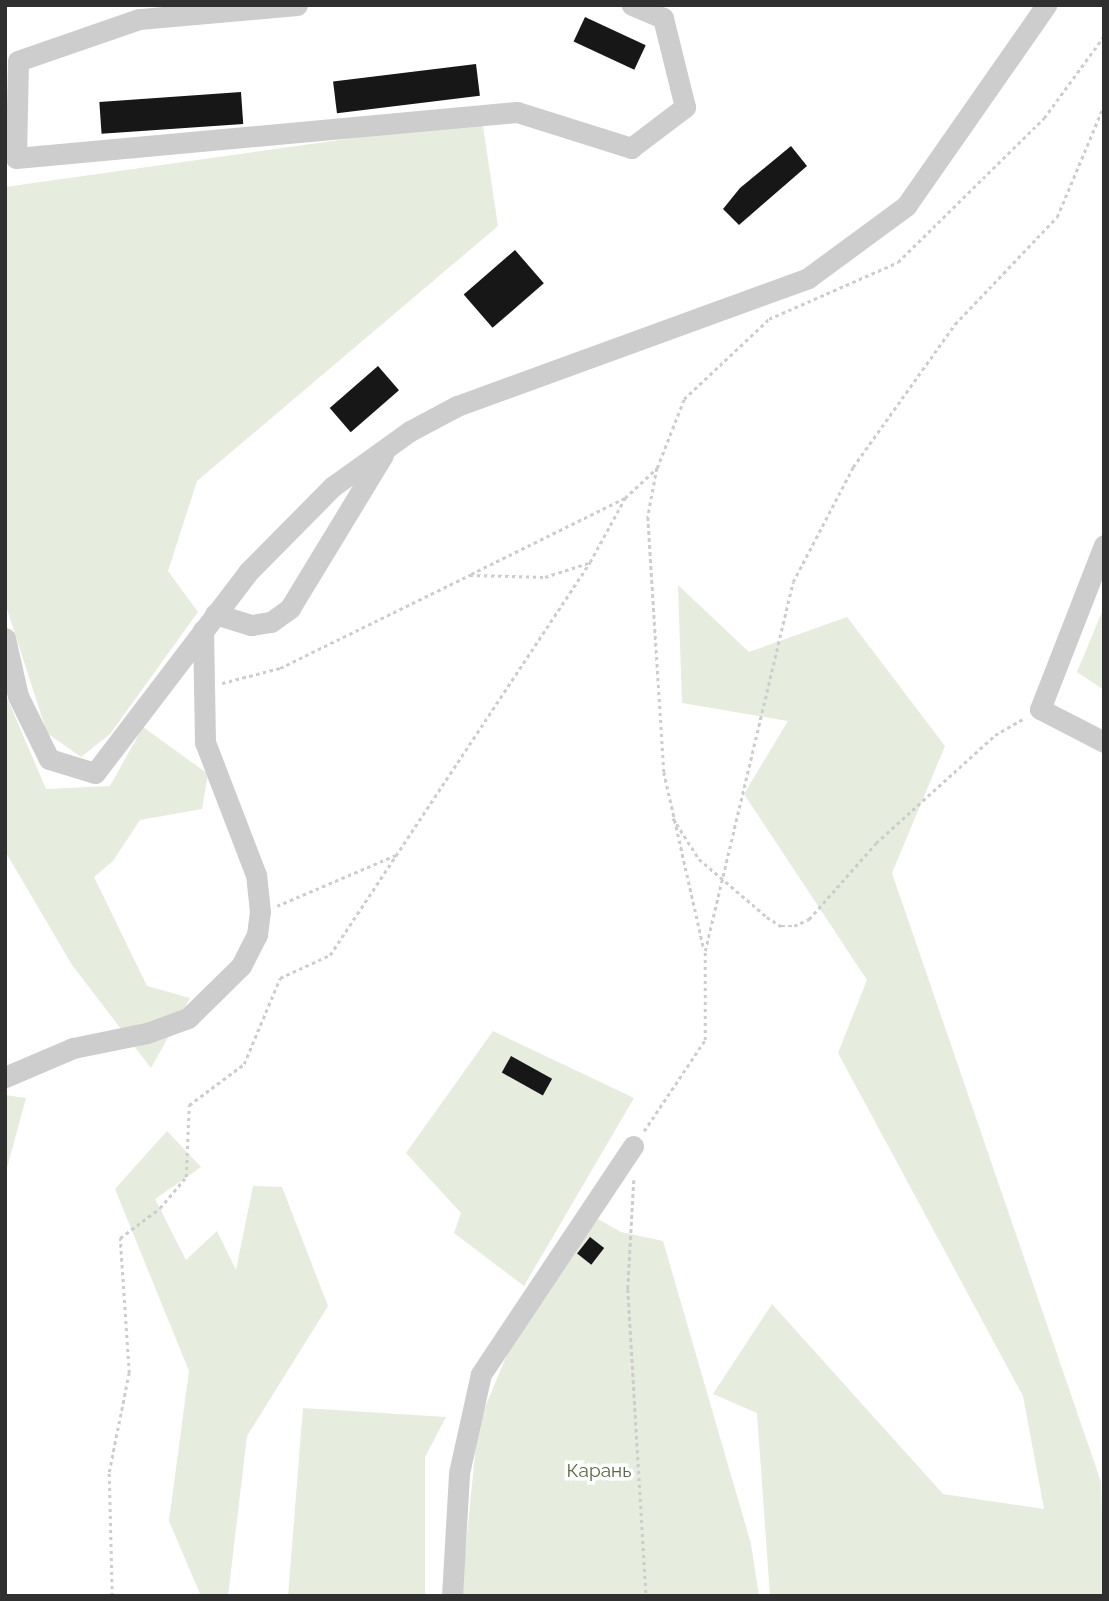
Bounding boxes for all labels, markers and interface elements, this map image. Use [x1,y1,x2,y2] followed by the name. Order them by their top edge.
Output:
[567,1460,631,1482] park label: Карань

